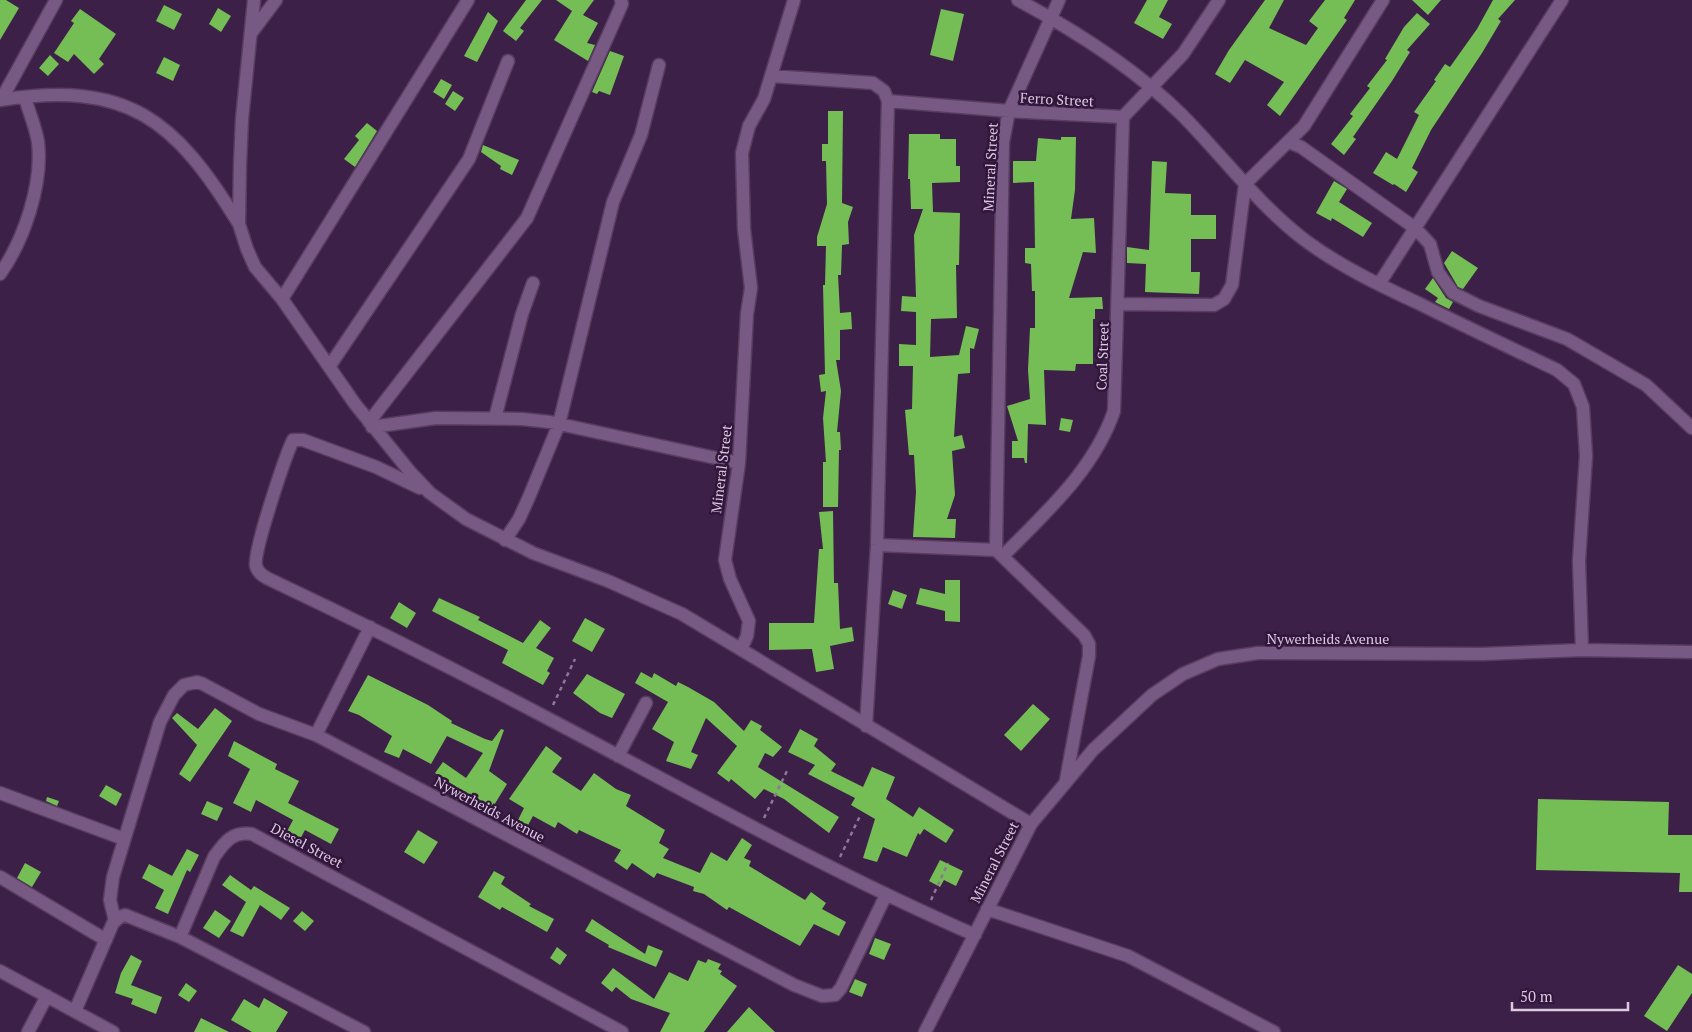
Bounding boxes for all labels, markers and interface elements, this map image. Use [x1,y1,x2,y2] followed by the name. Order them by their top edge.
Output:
[1020,88,1095,110] street label: Ferro Street
[978,121,1002,212] street label: Mineral Street
[1091,321,1113,391] street label: Coal Street
[706,423,736,514] street label: Mineral Street
[1267,629,1389,648] street label: Nywerheids Avenue
[431,772,549,846] street label: Nywerheids Avenue
[965,817,1023,906] street label: Mineral Street
[268,818,347,872] street label: Diesel Street
[1512,980,1628,1012] scale bar
[1520,986,1553,1006] text: 50 m

